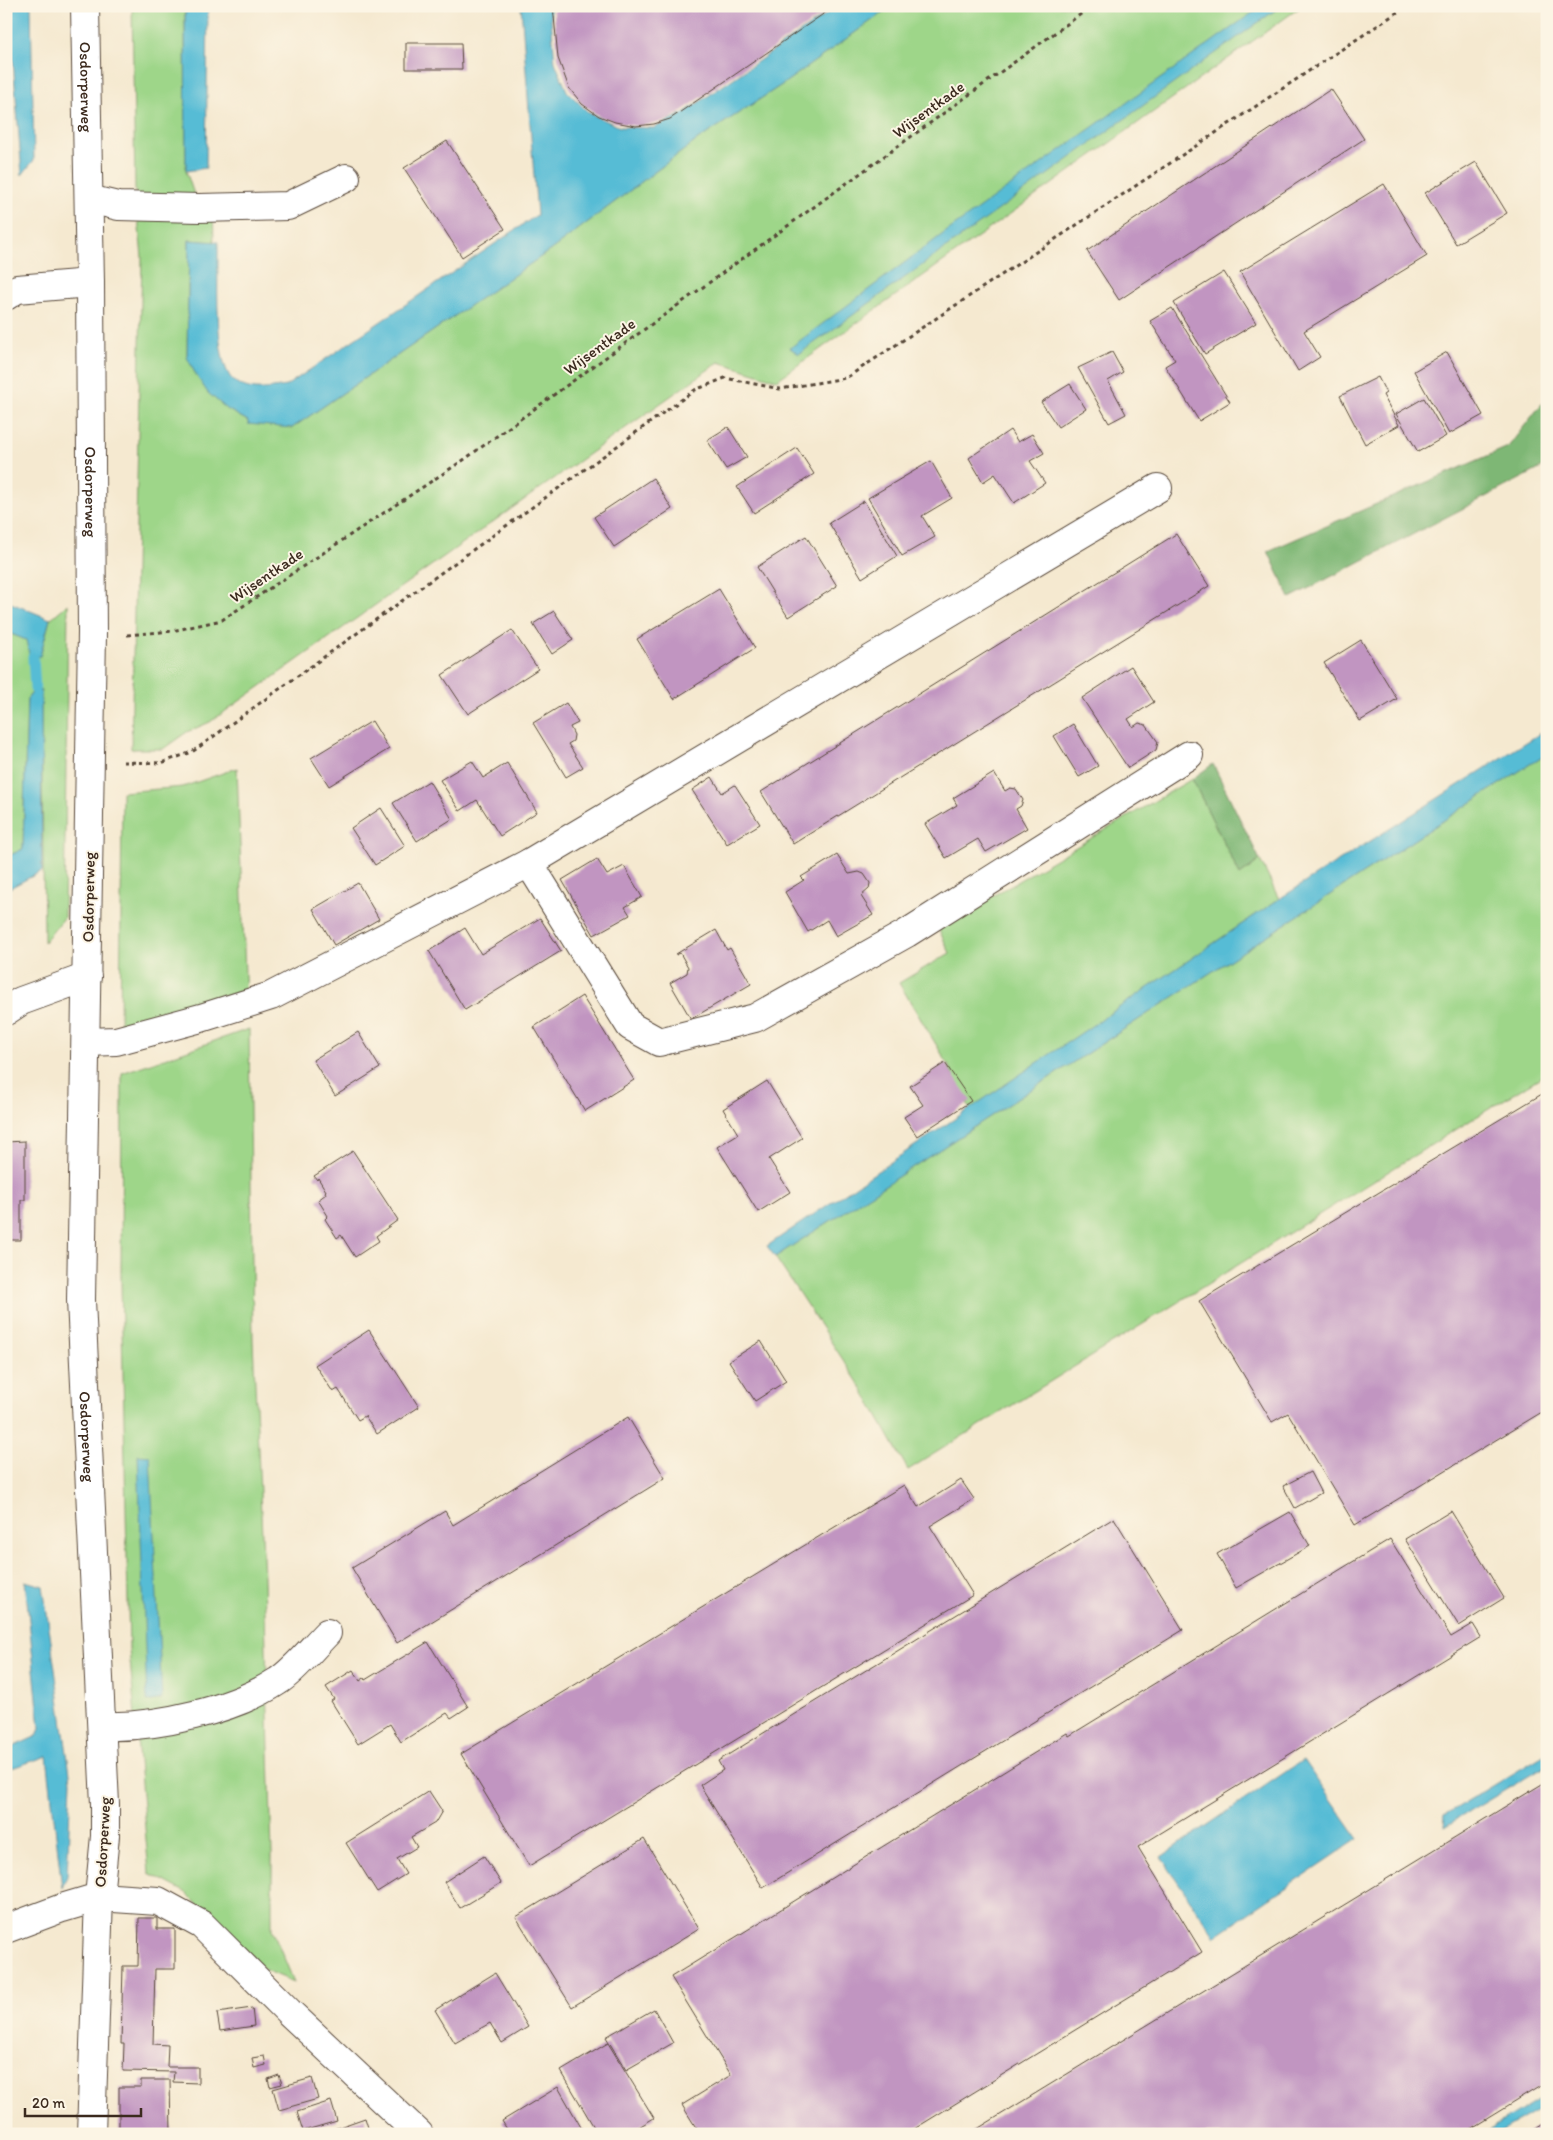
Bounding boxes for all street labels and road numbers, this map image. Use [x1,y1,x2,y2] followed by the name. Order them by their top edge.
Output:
[76,41,96,133] street label: Osdorperweg
[889,77,968,142] street label: Wijsentkade
[560,314,639,379] street label: Wijsentkade
[81,446,100,538] street label: Osdorperweg
[226,544,307,607] street label: Wijsentkade
[78,851,99,943] street label: Osdorperweg
[75,1391,99,1483] street label: Osdorperweg
[91,1795,114,1888] street label: Osdorperweg

